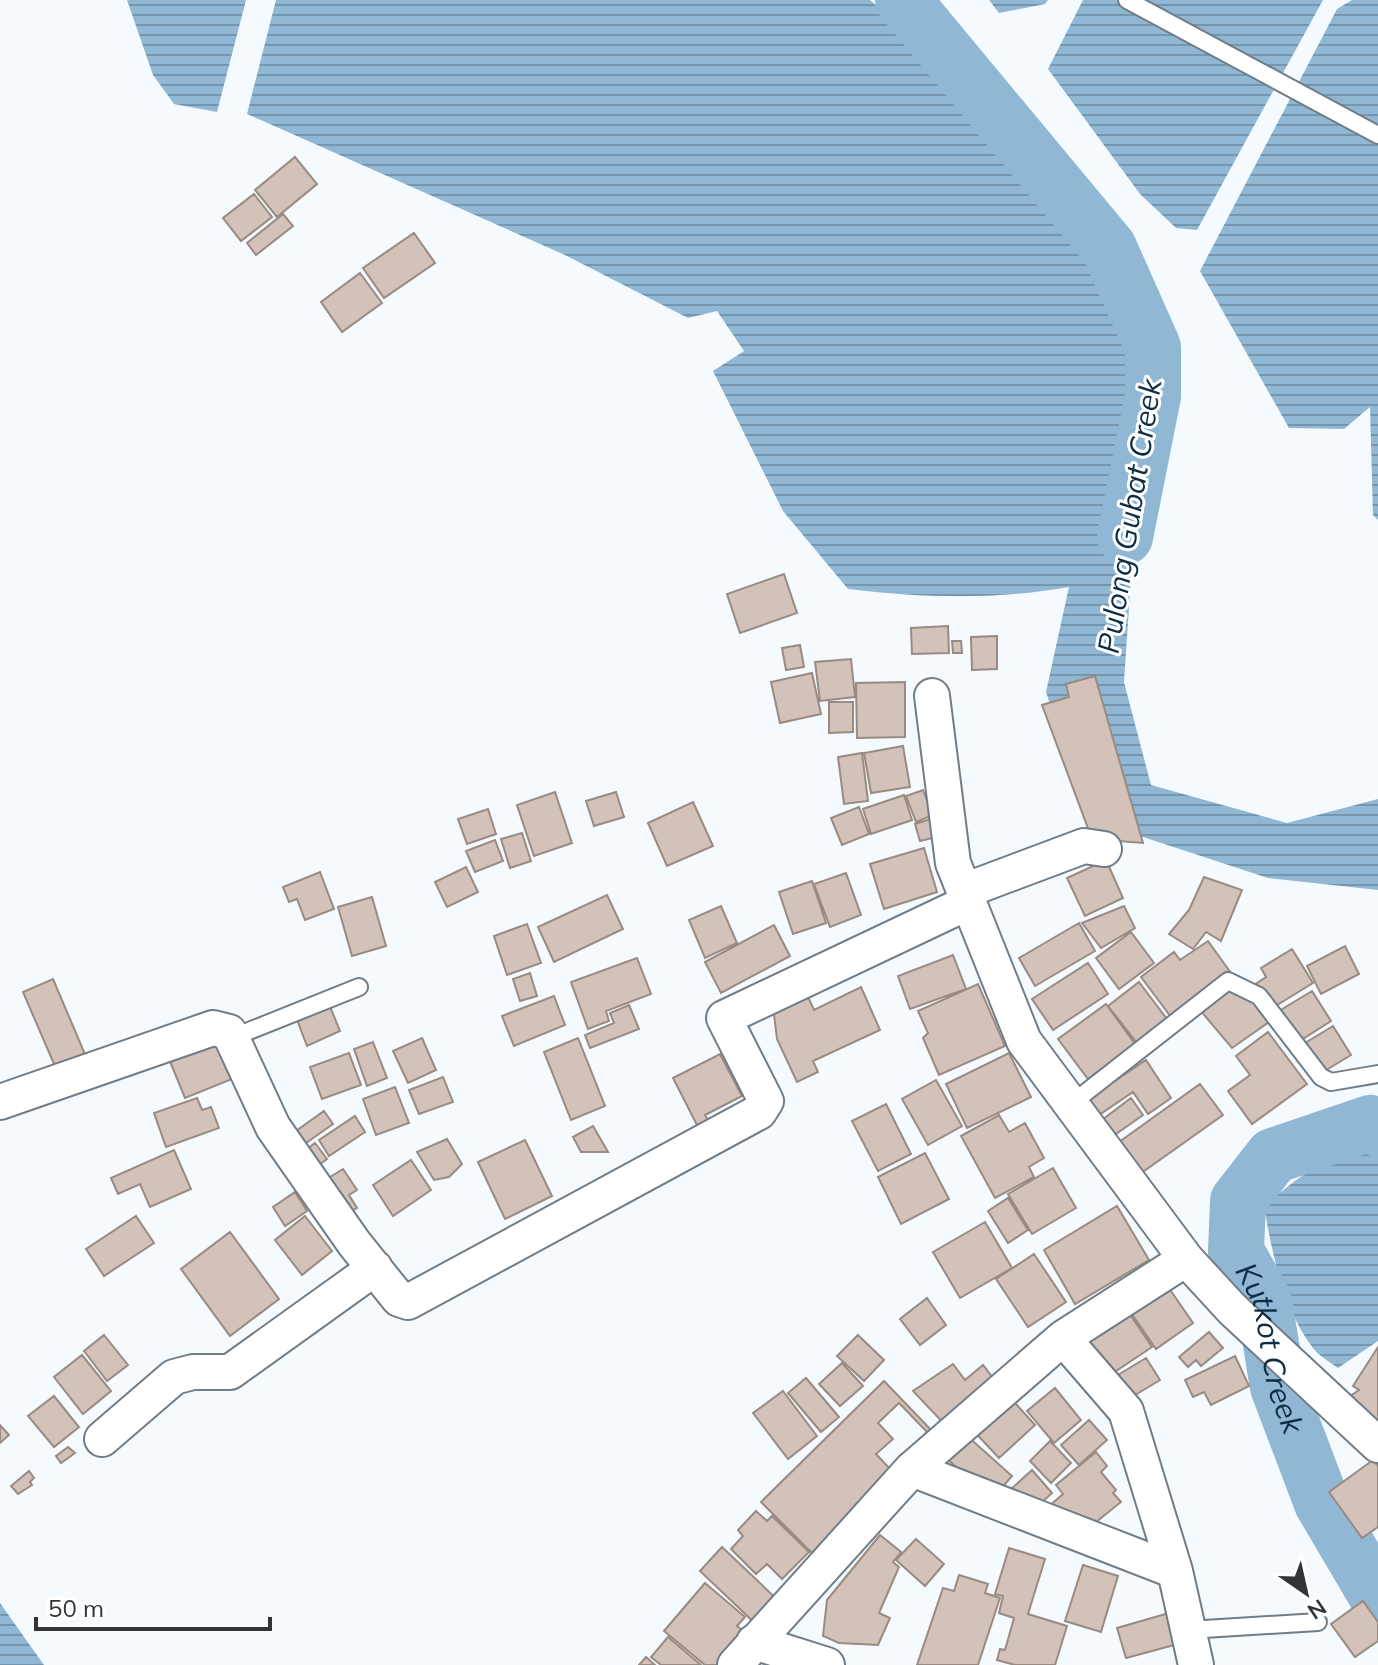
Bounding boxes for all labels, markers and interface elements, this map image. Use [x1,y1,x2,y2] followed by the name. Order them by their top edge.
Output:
[1089,375,1170,656] water label: Pulong Gubat Creek
[1227,1256,1313,1440] water label: Kutkot Creek
[1266,1553,1346,1633] north arrow
[36,1581,270,1631] scale bar
[48,1593,104,1623] text: 50 m
[1302,1593,1332,1626] text: N

